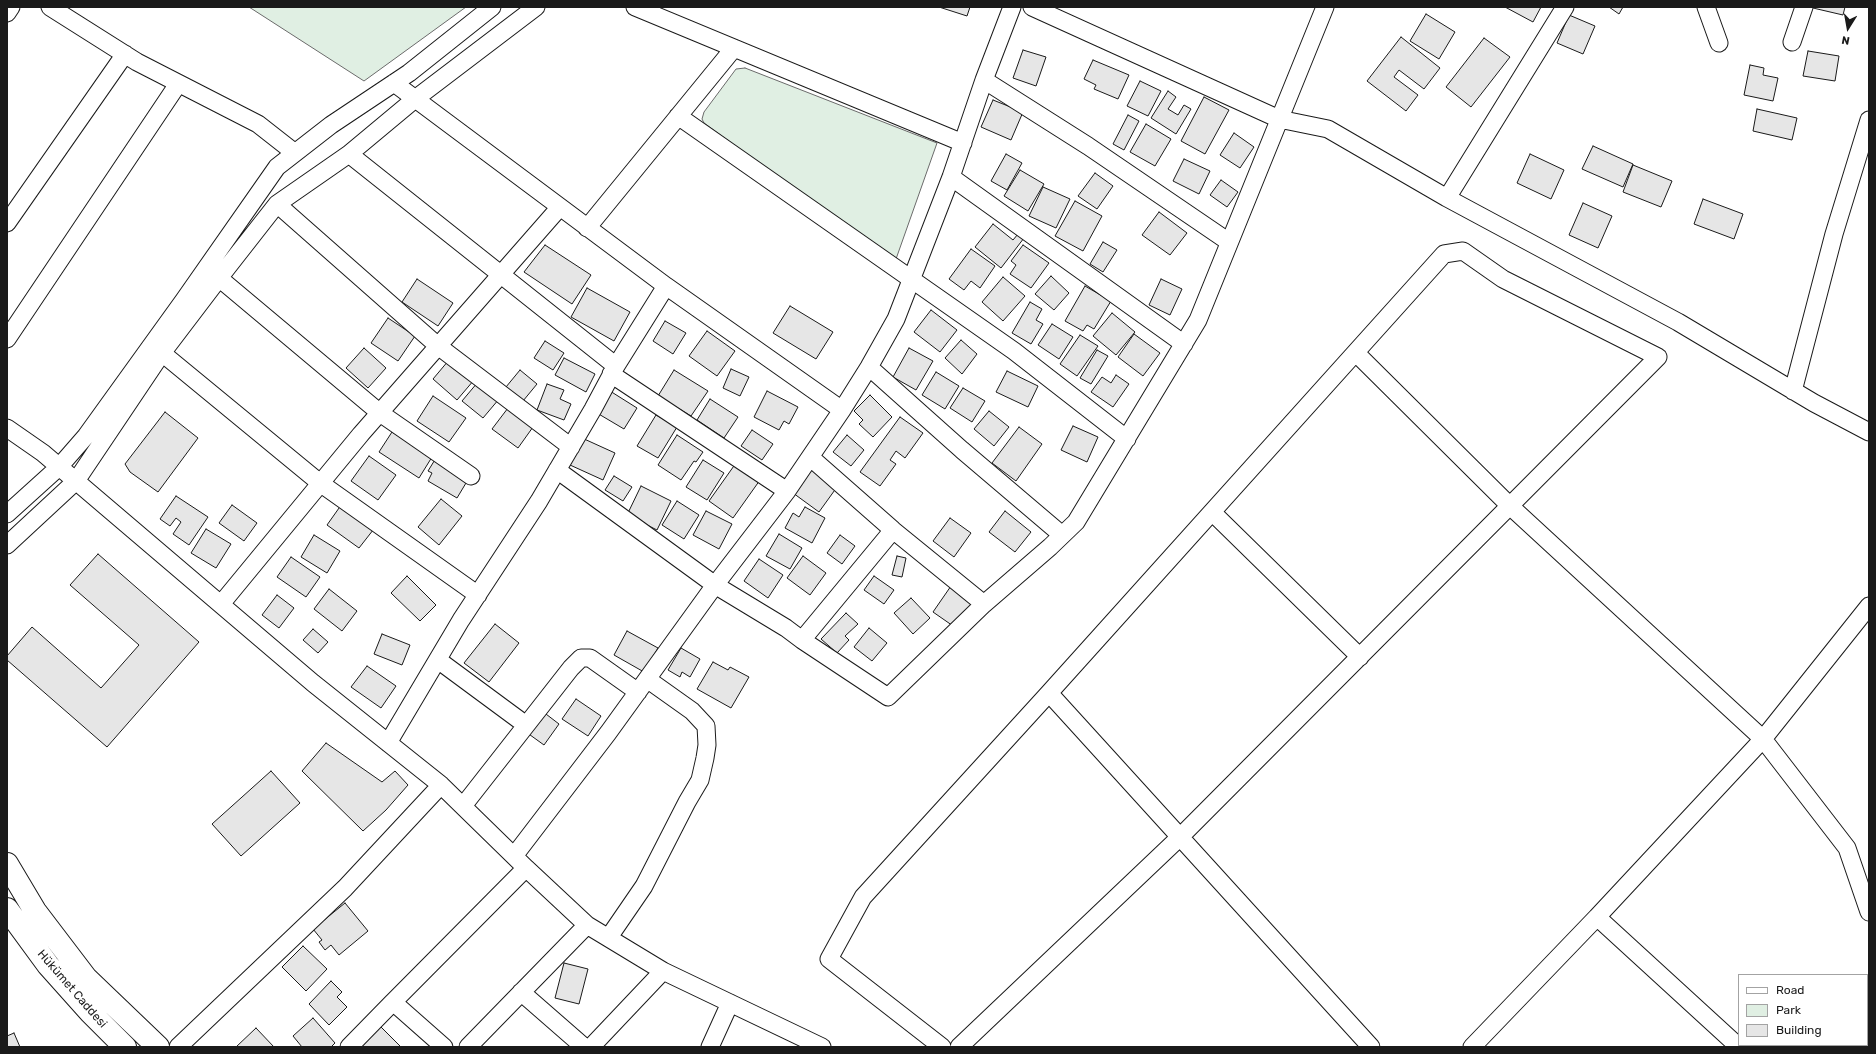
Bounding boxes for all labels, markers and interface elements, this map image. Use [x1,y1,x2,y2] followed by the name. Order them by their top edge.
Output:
[1828,8,1868,48] north arrow
[1840,33,1851,47] text: N
[34,947,110,1031] street label: Hükümet Caddesi
[1738,974,1868,1046] legend
[1776,983,1804,997] text: Road
[1776,1003,1801,1017] text: Park
[1776,1023,1822,1037] text: Building

